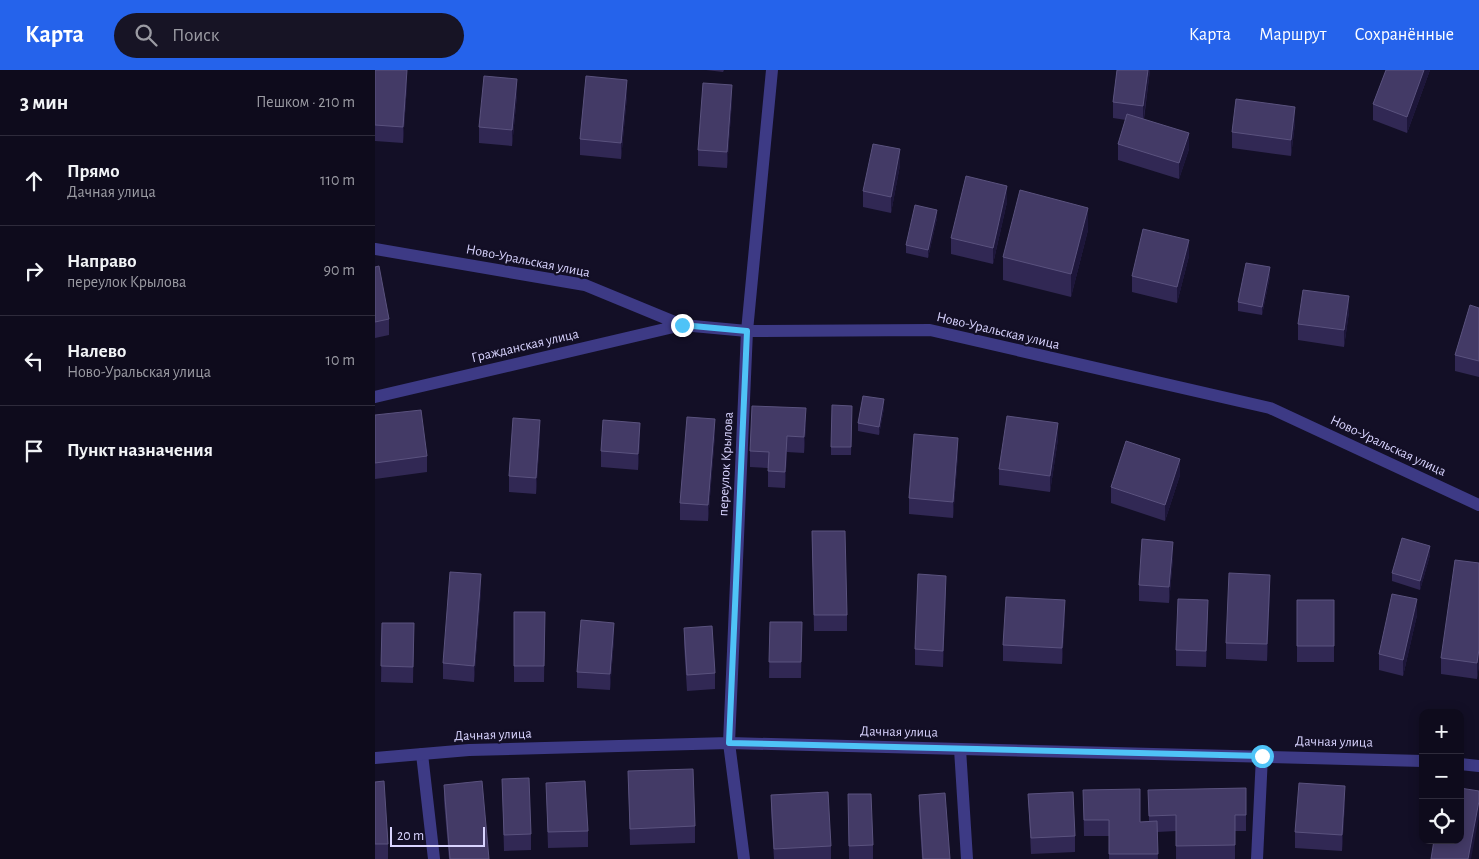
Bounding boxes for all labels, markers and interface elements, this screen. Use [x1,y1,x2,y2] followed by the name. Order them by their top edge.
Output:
[114,13,464,58] search box
[132,21,160,49] icon: search
[25,23,84,47] text: Карта
[172,26,219,45] text: Поиск
[1189,26,1231,44] text: Карта
[1259,26,1327,44] text: Маршрут
[1355,26,1454,44] text: Сохранённые
[20,92,68,113] text: 3 мин
[256,94,355,110] text: Пешком · 210 m
[67,162,120,181] text: Прямо
[20,167,48,195] icon: ahead
[320,172,355,188] text: 110 m
[67,184,156,200] text: Дачная улица
[465,242,592,280] street label: Ново-Уральская улица
[67,252,137,271] text: Направо
[20,257,48,285] icon: right
[324,262,355,278] text: 90 m
[67,274,186,290] text: переулок Крылова
[935,310,1062,352] street label: Ново-Уральская улица
[671,314,694,337] route end
[470,327,581,365] street label: Гражданская улица
[67,342,126,361] text: Налево
[20,347,48,375] icon: left
[326,352,355,368] text: 10 m
[67,364,211,380] text: Ново-Уральская улица
[716,411,736,517] street label: переулок Крылова
[1328,413,1449,479] street label: Ново-Уральская улица
[20,437,48,465] icon: arrive
[67,441,213,460] text: Пункт назначения
[1419,709,1464,844] map controls
[1419,709,1464,754] button: +
[860,724,939,740] street label: Дачная улица
[454,727,533,743] street label: Дачная улица
[1295,734,1374,750] street label: Дачная улица
[1251,745,1274,768] route start
[1419,754,1464,799] button: −
[1419,799,1464,844] button: locate
[390,824,485,847] scale bar
[397,829,424,843] text: 20 m

